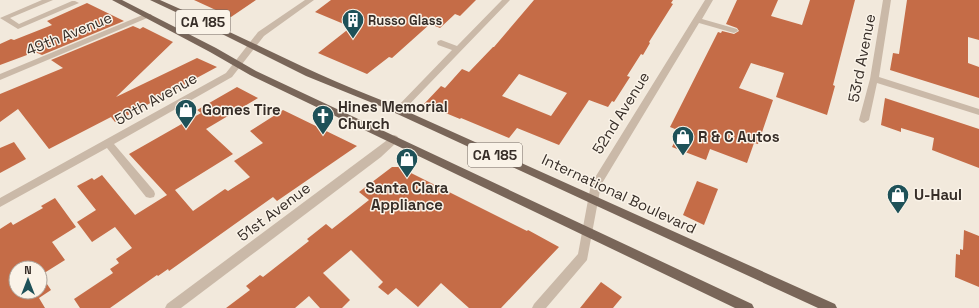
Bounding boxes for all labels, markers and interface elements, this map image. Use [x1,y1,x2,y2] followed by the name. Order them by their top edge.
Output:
[340,7,366,40] building icon: Russo Glass
[23,8,115,59] street label: 49th Avenue
[176,10,230,34] road number: CA 185
[368,12,442,29] place label: Russo Glass
[844,12,879,104] street label: 53rd Avenue
[111,68,200,129] street label: 50th Avenue
[588,68,653,157] street label: 52nd Avenue
[173,97,199,130] shop icon: Gomes Tire
[338,97,448,133] place label: Hines Memorial Church
[202,100,281,119] place label: Gomes Tire
[310,103,336,136] church icon: Hines Memorial Church
[670,124,696,157] shop icon: R & C Autos
[698,127,780,146] place label: R & C Autos
[468,143,522,167] road number: CA 185
[394,146,420,179] shop icon: Santa Clara Appliance
[539,149,700,238] street label: International Boulevard
[234,178,314,245] street label: 51st Avenue
[366,178,449,214] place label: Santa Clara Appliance
[885,182,911,215] shop icon: U-Haul
[914,185,962,204] place label: U-Haul
[8,260,48,300] north arrow
[24,263,32,277] text: N

